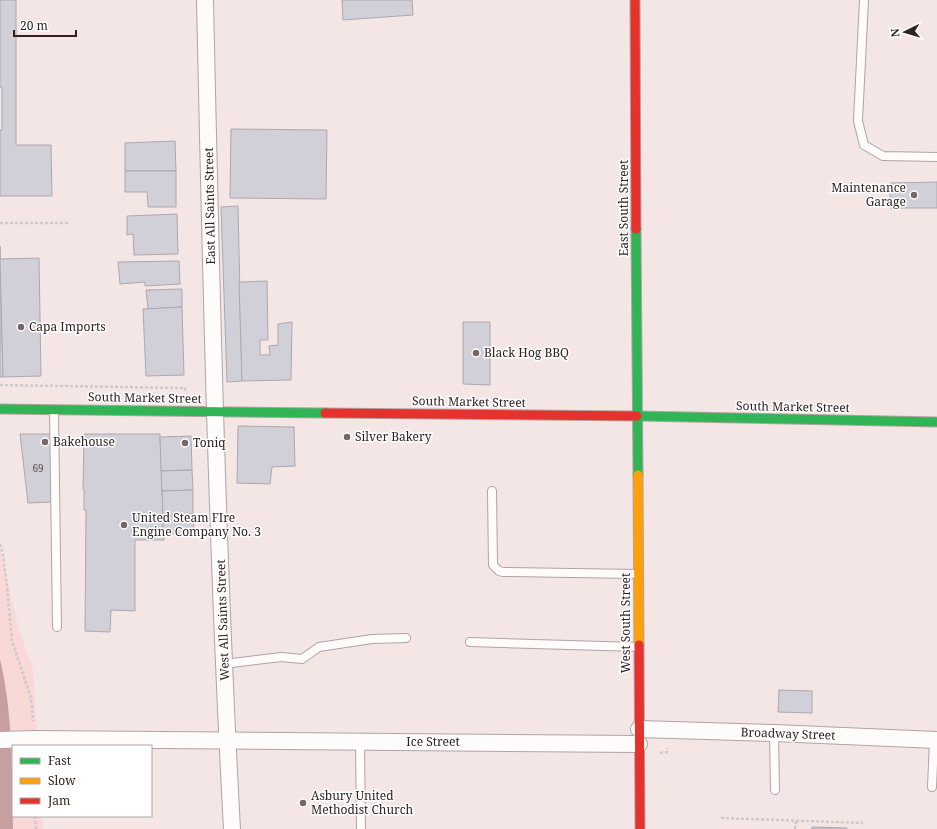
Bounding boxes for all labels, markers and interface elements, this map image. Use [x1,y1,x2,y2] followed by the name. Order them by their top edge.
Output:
[14,12,76,38] scale bar
[885,12,925,52] north arrow
[20,17,48,34] text: 20 m
[887,28,902,38] text: N
[200,147,219,265] street label: East All Saints Street
[615,160,632,256] street label: East South Street
[831,179,906,210] place label: Maintenance Garage
[909,190,919,200] marker: Maintenance Garage
[29,318,106,335] place label: Capa Imports
[16,322,26,332] marker: Capa Imports
[484,344,569,361] place label: Black Hog BBQ
[471,348,481,358] marker: Black Hog BBQ
[88,388,202,407] street label: South Market Street
[412,392,526,411] street label: South Market Street
[736,397,850,416] street label: South Market Street
[355,428,432,445] place label: Silver Bakery
[342,432,352,442] marker: Silver Bakery
[53,433,115,450] place label: Bakehouse
[193,434,226,451] place label: Toniq
[40,437,50,447] marker: Bakehouse
[180,438,190,448] marker: Toniq
[32,461,44,475] house number: 69
[132,509,261,540] place label: United Steam FIre Engine Company No. 3
[119,520,129,530] marker: United Steam FIre Engine Company No. 3
[212,559,233,681] street label: West All Saints Street
[617,573,634,673] street label: West South Street
[740,723,836,744] street label: Broadway Street
[406,733,460,750] street label: Ice Street
[12,745,152,817] legend
[48,752,71,769] text: Fast
[48,772,76,789] text: Slow
[311,787,414,818] place label: Asbury United Methodist Church
[47,792,70,809] text: Jam
[298,798,308,808] marker: Asbury United Methodist Church

